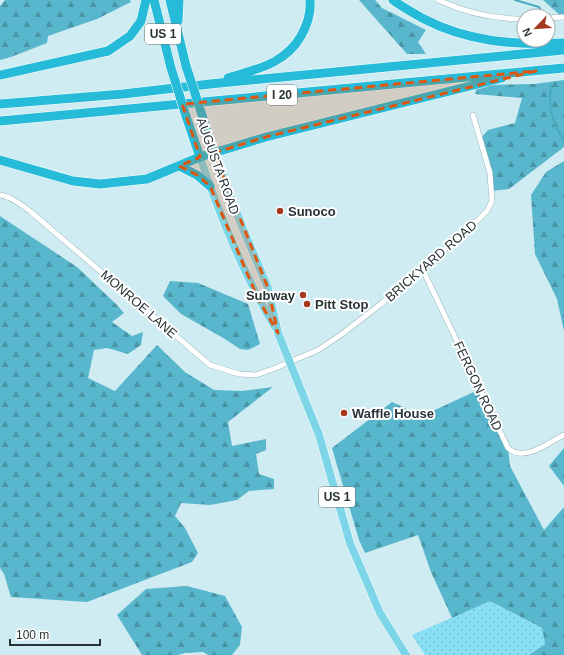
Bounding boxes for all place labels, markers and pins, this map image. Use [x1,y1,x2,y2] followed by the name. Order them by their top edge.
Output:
[288,204,336,219] place label: Sunoco
[275,206,285,216] marker: Sunoco
[246,288,296,303] place label: Subway
[298,290,308,300] marker: Subway
[315,297,368,312] place label: Pitt Stop
[302,299,312,309] marker: Pitt Stop
[352,406,434,421] place label: Waffle House
[339,408,349,418] marker: Waffle House

